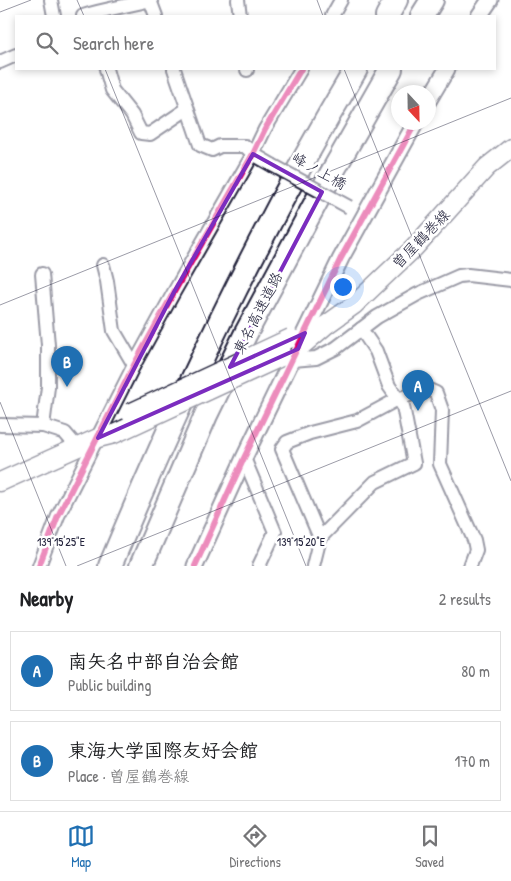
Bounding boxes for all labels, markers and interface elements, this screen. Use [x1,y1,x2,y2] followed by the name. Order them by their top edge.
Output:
[15,15,496,70] search box
[33,29,61,57] icon: search
[73,30,154,56] text: Search here
[391,85,436,130] north arrow
[288,147,351,194] street label: 峰ノ上橋
[387,204,454,273] street label: 曽屋鶴巻線
[228,268,287,358] street label: 東名高速道路
[330,274,356,300] your location
[51,346,83,387] pin: B
[402,370,434,411] pin: A
[37,533,86,550] text: 139°15'25"E
[277,533,326,550] text: 139°15'20"E
[20,584,73,613] text: Nearby
[439,588,491,610] text: 2 results
[68,648,239,674] text: 南矢名中部自治会館
[33,660,41,682] text: A
[461,660,490,682] text: 80 m
[68,674,151,696] text: Public building
[68,737,258,763] text: 東海大学国際友好会館
[33,750,41,772] text: B
[455,750,490,772] text: 170 m
[68,765,189,787] text: Place · 曽屋鶴巻線
[67,822,95,871] tab: Map
[229,822,281,871] tab: Directions
[415,822,444,871] tab: Saved

